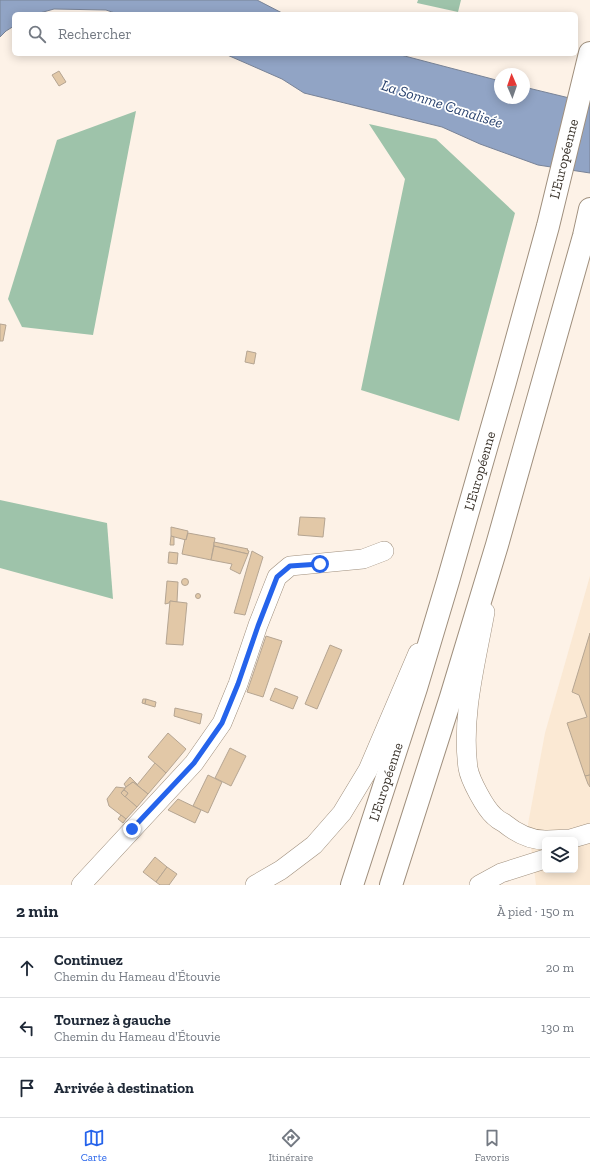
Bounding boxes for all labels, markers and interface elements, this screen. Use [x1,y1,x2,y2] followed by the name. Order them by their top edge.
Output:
[12,12,578,56] search box
[26,23,48,45] icon: search
[58,25,132,43] text: Rechercher
[494,68,530,104] north arrow
[379,76,505,132] water label: La Somme Canalisée
[546,117,582,201] street label: L'Européenne
[461,429,500,513] street label: L'Européenne
[311,555,329,573] route start
[365,740,407,824] street label: L'Européenne
[123,820,141,838] route end
[542,837,578,873] map controls
[542,837,578,873] button: layers
[16,901,58,921] text: 2 min
[497,904,574,919] text: À pied · 150 m
[54,951,123,969] text: Continuez
[16,957,38,979] icon: ahead
[546,960,574,975] text: 20 m
[54,969,220,984] text: Chemin du Hameau d'Étouvie
[54,1011,171,1029] text: Tournez à gauche
[16,1017,38,1039] icon: left
[541,1020,574,1035] text: 130 m
[54,1029,220,1044] text: Chemin du Hameau d'Étouvie
[16,1077,38,1099] icon: arrive
[54,1079,194,1097] text: Arrivée à destination
[81,1127,107,1164] tab: Carte
[268,1127,313,1164] tab: Itinéraire
[475,1127,509,1164] tab: Favoris

